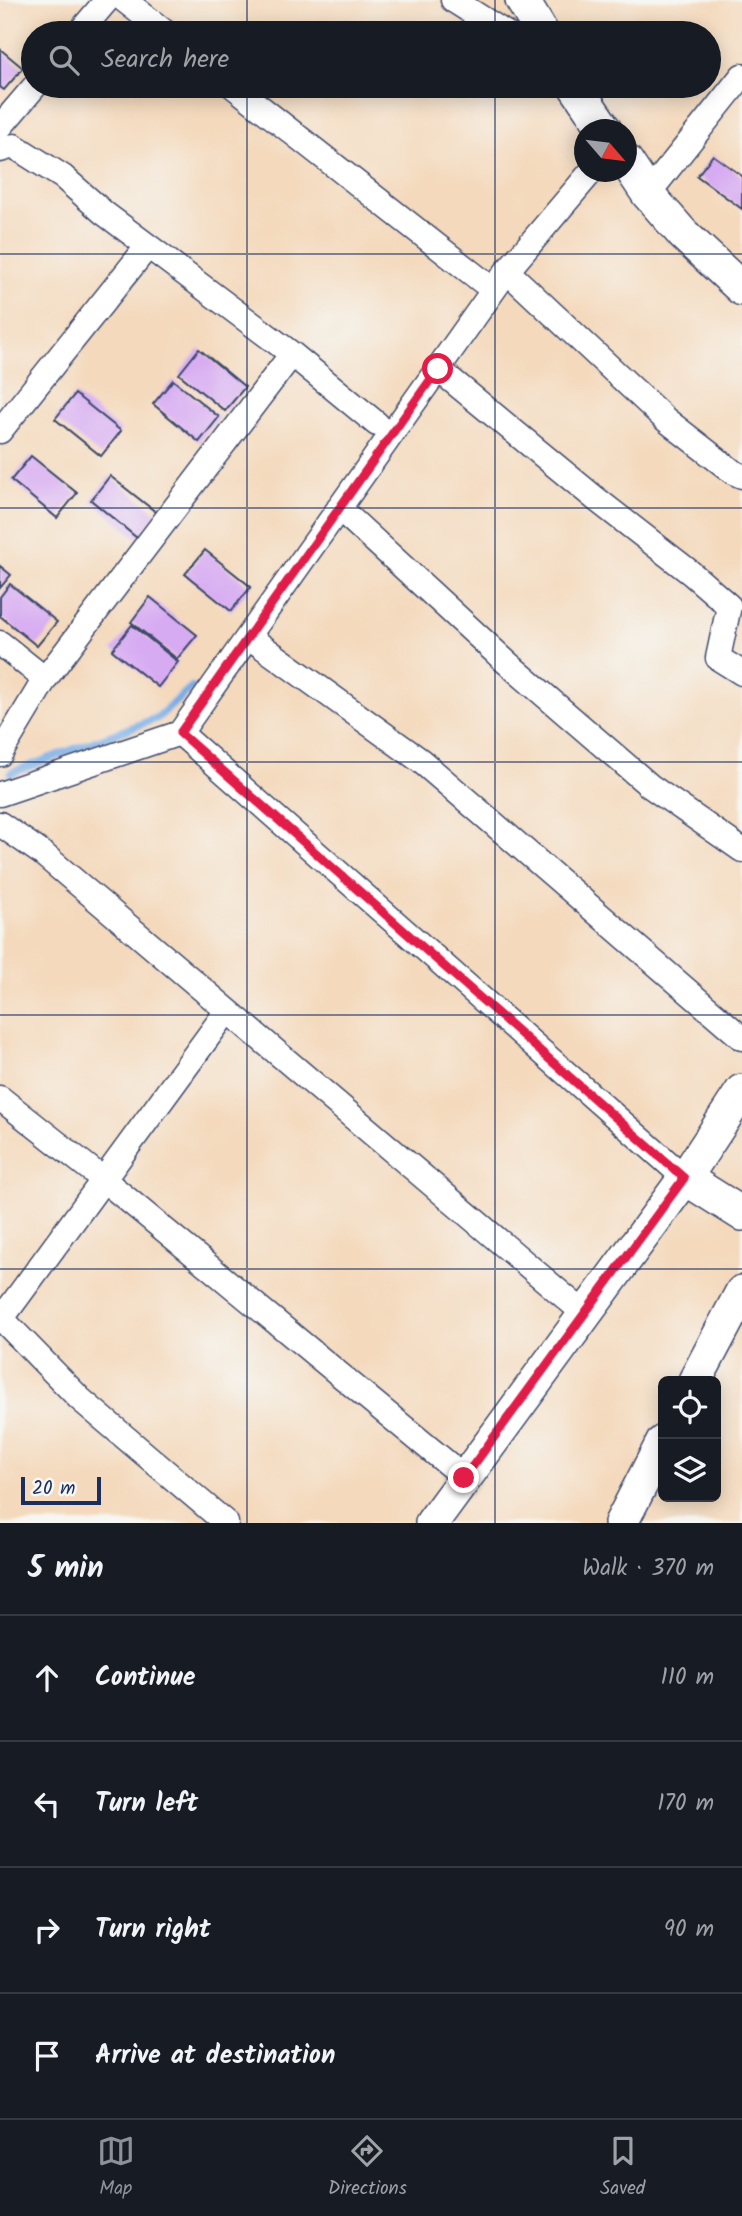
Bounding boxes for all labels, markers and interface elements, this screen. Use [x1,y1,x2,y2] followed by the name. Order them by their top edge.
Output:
[21,21,721,98] search box
[101,39,229,81] text: Search here
[45,41,83,79] icon: search
[574,119,637,182] north arrow
[422,353,453,384] route start
[658,1376,721,1502] map controls
[658,1376,721,1439] button: locate
[658,1439,721,1502] button: layers
[448,1462,479,1493] route end
[21,1474,102,1506] scale bar
[32,1474,75,1504] text: 20 m
[28,1545,104,1593] text: 5 min
[582,1551,714,1587] text: Walk · 370 m
[95,1657,196,1699] text: Continue
[28,1659,66,1697] icon: ahead
[661,1660,714,1696] text: 110 m
[95,1783,198,1825] text: Turn left
[28,1785,66,1823] icon: left
[657,1786,714,1822] text: 170 m
[95,1909,211,1951] text: Turn right
[28,1911,66,1949] icon: right
[664,1912,714,1948] text: 90 m
[95,2035,335,2077] text: Arrive at destination
[28,2037,66,2075] icon: arrive
[97,2132,135,2204] tab: Map
[328,2132,407,2204] tab: Directions
[600,2132,645,2204] tab: Saved

